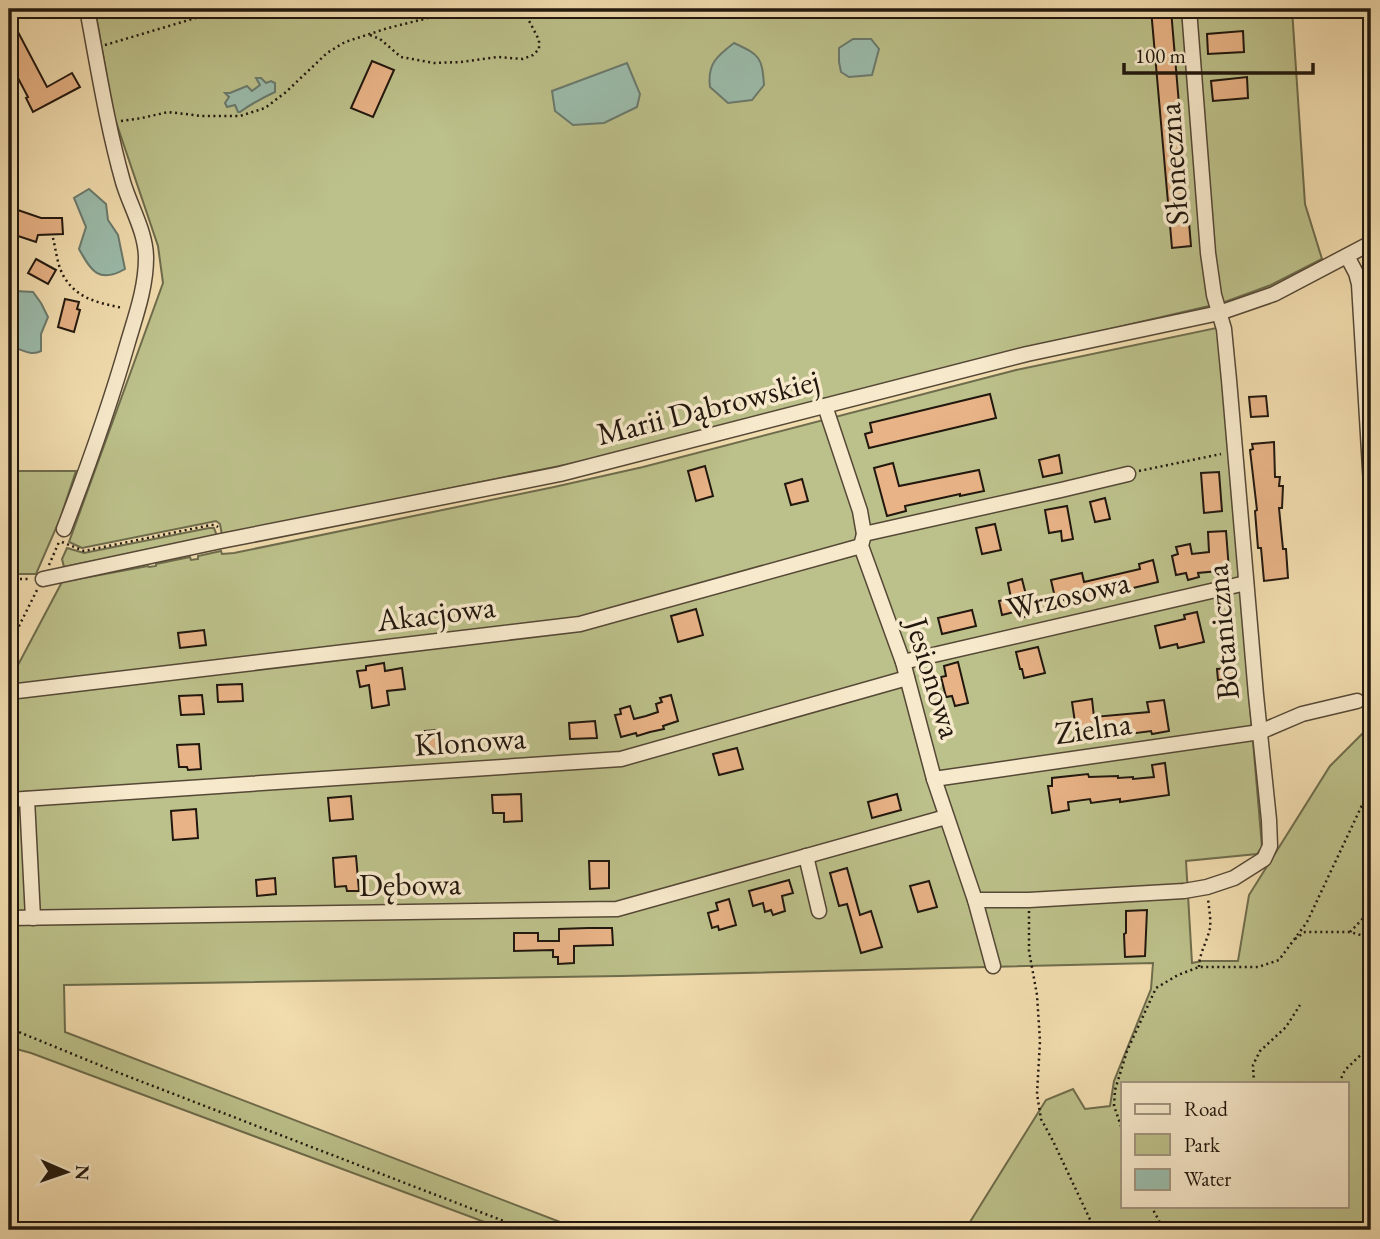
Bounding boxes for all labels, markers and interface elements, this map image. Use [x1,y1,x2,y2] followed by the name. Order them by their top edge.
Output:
[1124,32,1314,76] scale bar
[1135,42,1186,69] text: 100 m
[1148,101,1198,227] street label: Słoneczna
[592,359,824,455] street label: Marii Dąbrowskiej
[1002,560,1134,630] street label: Wrzosowa
[1195,562,1249,702] street label: Botaniczna
[373,585,498,641] street label: Akacjowa
[895,610,972,744] street label: Jesionowa
[1052,702,1134,754] street label: Zielna
[413,716,527,766] street label: Klonowa
[358,862,462,906] street label: Dębowa
[1121,1082,1348,1208] legend
[1184,1095,1228,1122] text: Road
[1184,1131,1221,1158] text: Park
[32,1138,102,1208] north arrow
[70,1164,95,1181] text: N
[1184,1165,1231,1192] text: Water

